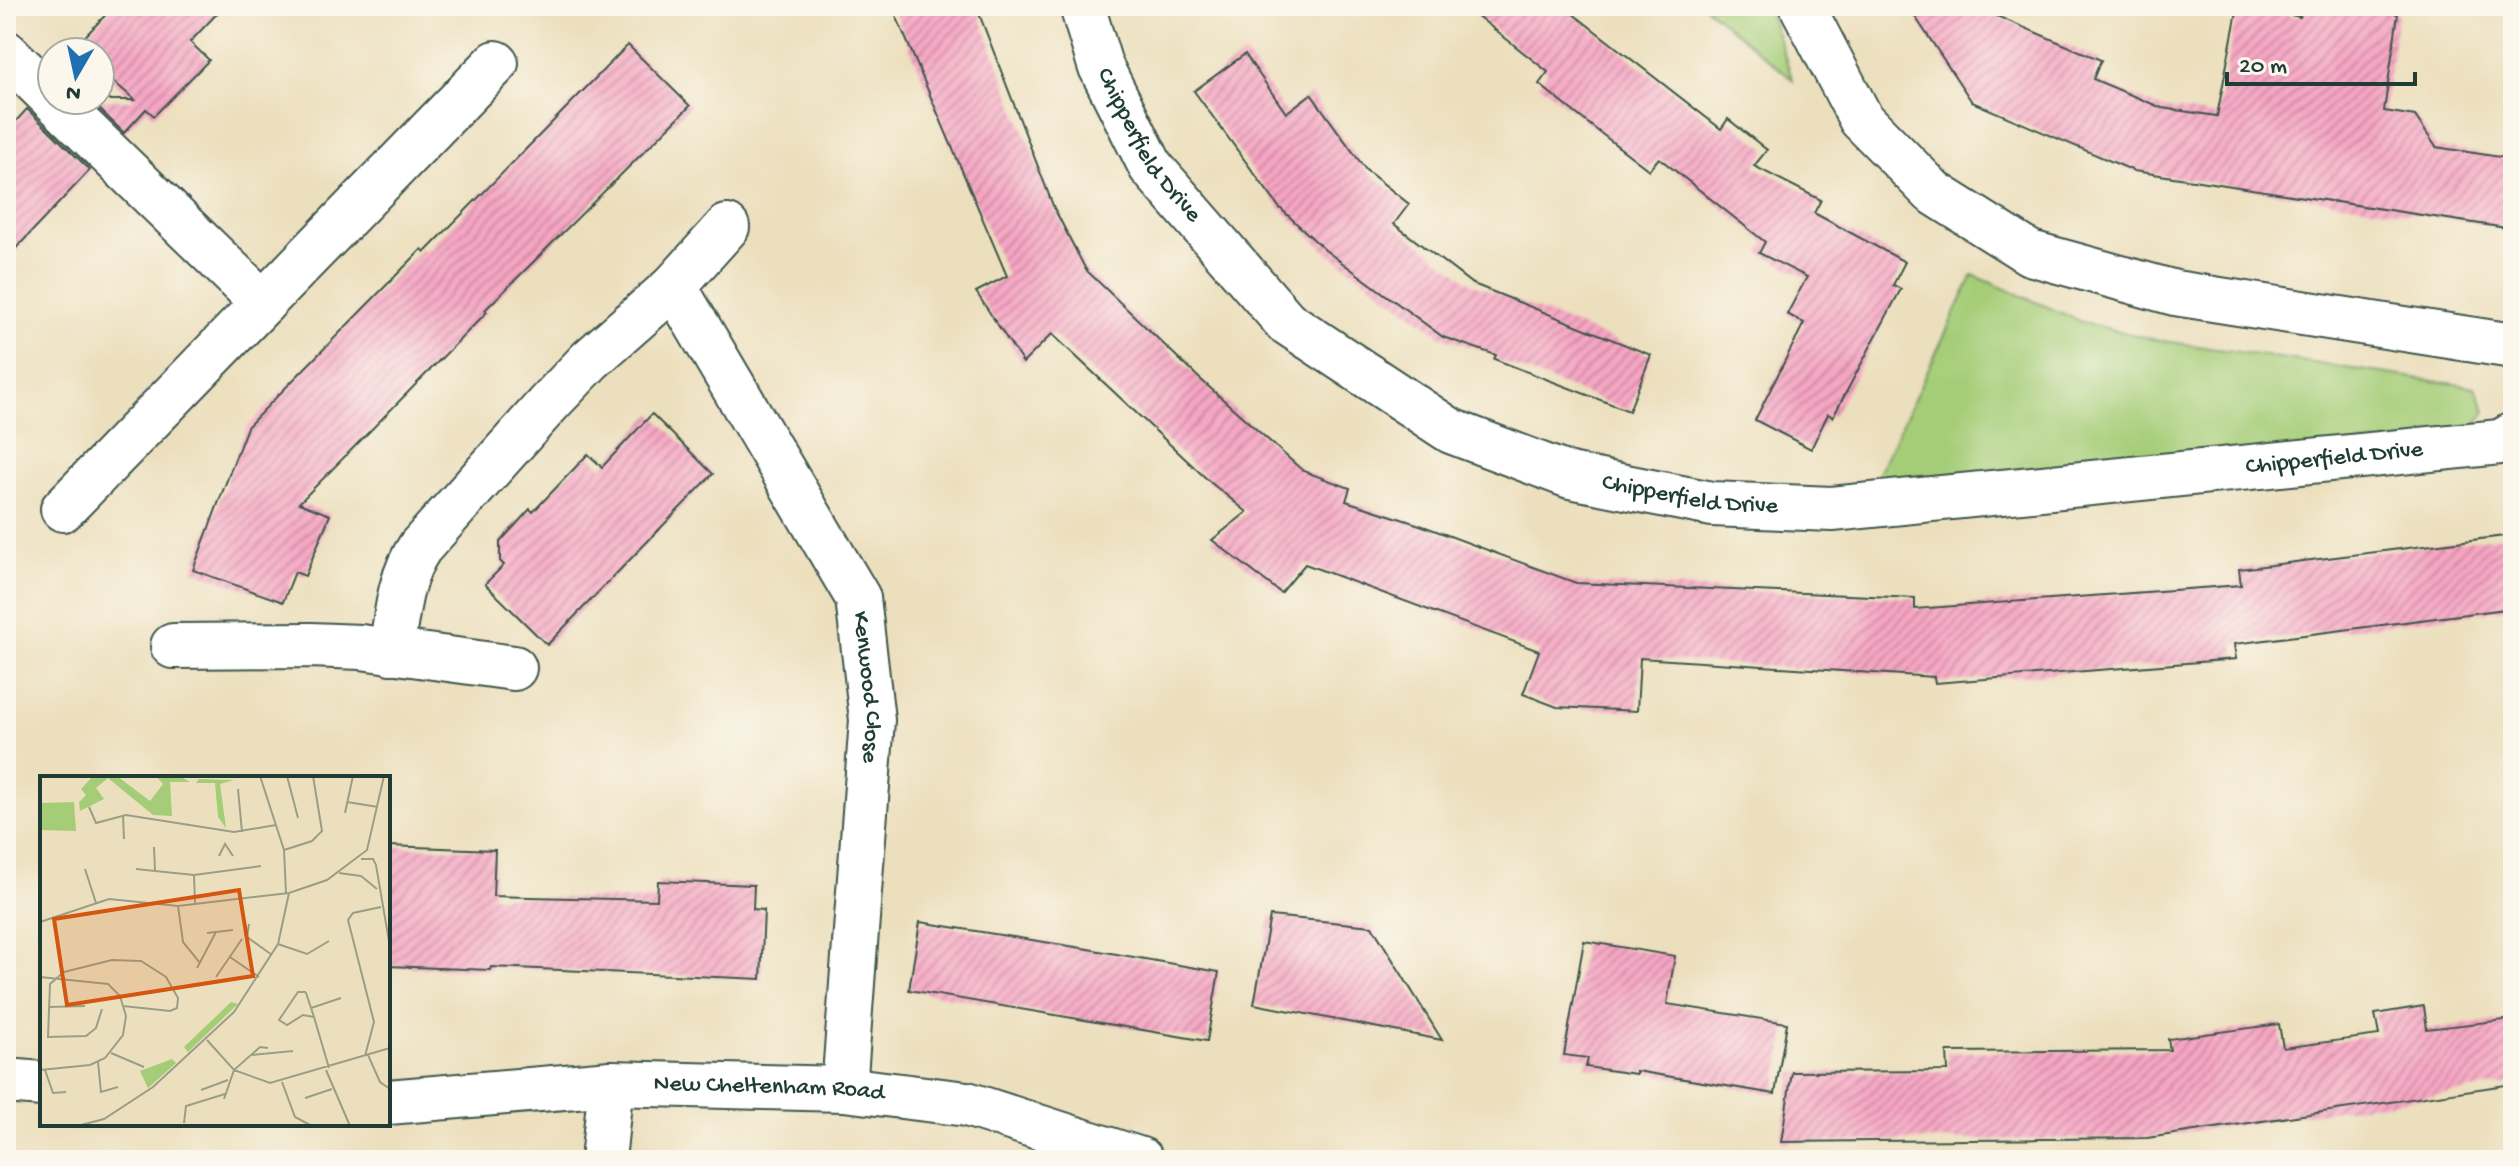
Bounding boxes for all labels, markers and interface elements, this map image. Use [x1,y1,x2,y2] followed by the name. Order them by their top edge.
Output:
[36,36,116,116] north arrow
[2227,36,2415,86] scale bar
[2239,53,2287,82] text: 20 m
[1089,63,1208,229] street label: Chipperfield Drive
[64,78,83,106] text: N
[2244,435,2425,482] street label: Chipperfield Drive
[1599,468,1779,521] street label: Chipperfield Drive
[845,610,887,765] street label: Kenwood Close
[40,776,390,1126] inset map
[653,1070,888,1109] street label: New Cheltenham Road

